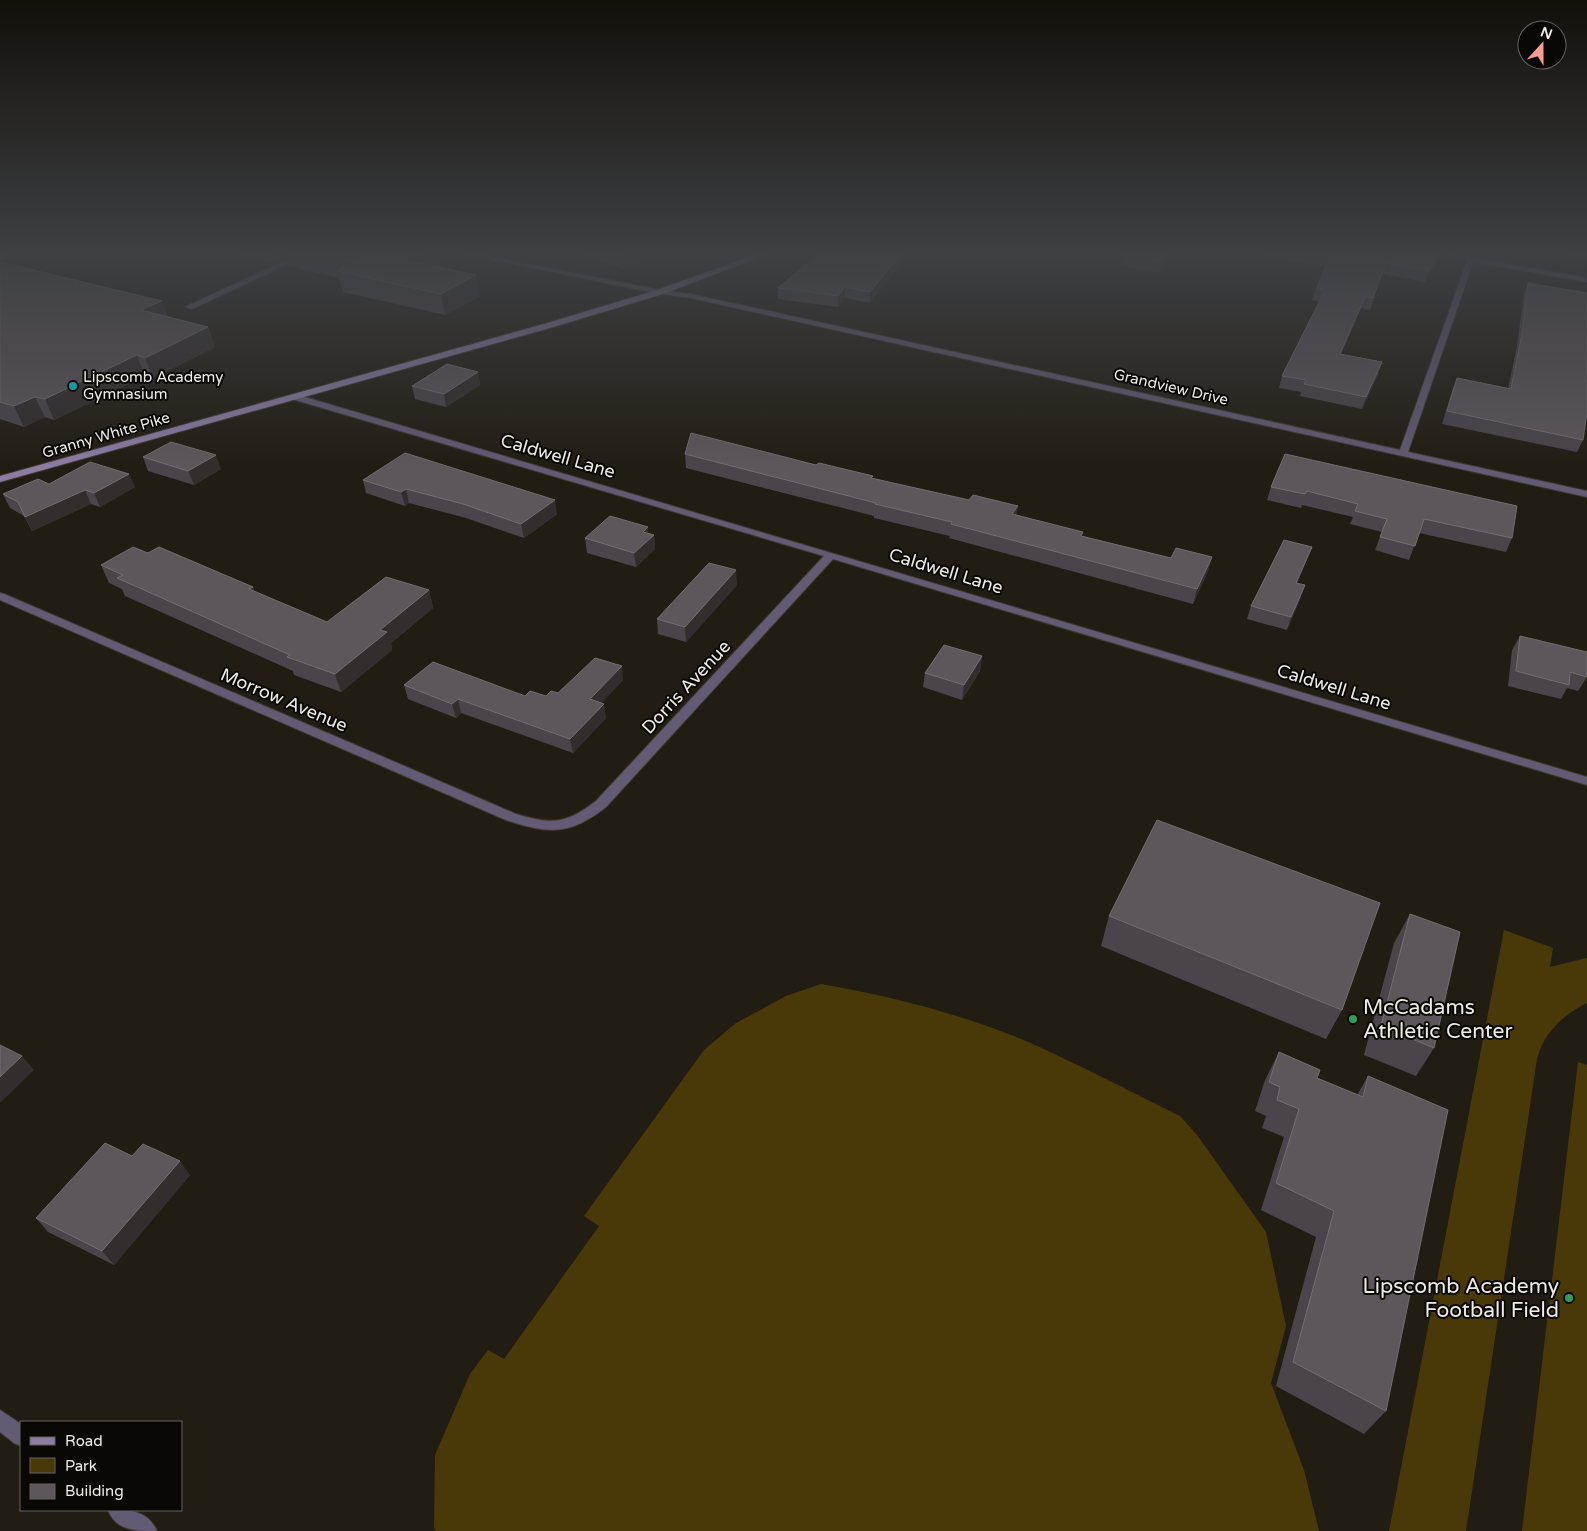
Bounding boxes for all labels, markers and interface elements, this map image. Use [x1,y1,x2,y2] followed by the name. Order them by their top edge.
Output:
[1517,20,1567,70] north arrow
[1538,23,1555,43] text: N
[1112,365,1230,409] street label: Grandview Drive
[83,368,223,403] place label: Lipscomb Academy Gymnasium
[67,380,79,392] marker: Lipscomb Academy Gymnasium
[40,408,172,462] street label: Granny White Pike
[498,429,618,483] street label: Caldwell Lane
[886,543,1006,599] street label: Caldwell Lane
[637,636,735,738] street label: Dorris Avenue
[1274,659,1394,715] street label: Caldwell Lane
[217,663,351,737] street label: Morrow Avenue
[1363,995,1513,1044] place label: McCadams Athletic Center
[1347,1013,1359,1025] marker: McCadams Athletic Center
[1363,1274,1559,1323] place label: Lipscomb Academy Football Field
[1563,1292,1575,1304] marker: Lipscomb Academy Football Field
[20,1421,182,1511] legend
[65,1432,103,1450] text: Road
[65,1457,97,1475] text: Park
[65,1482,124,1500] text: Building

